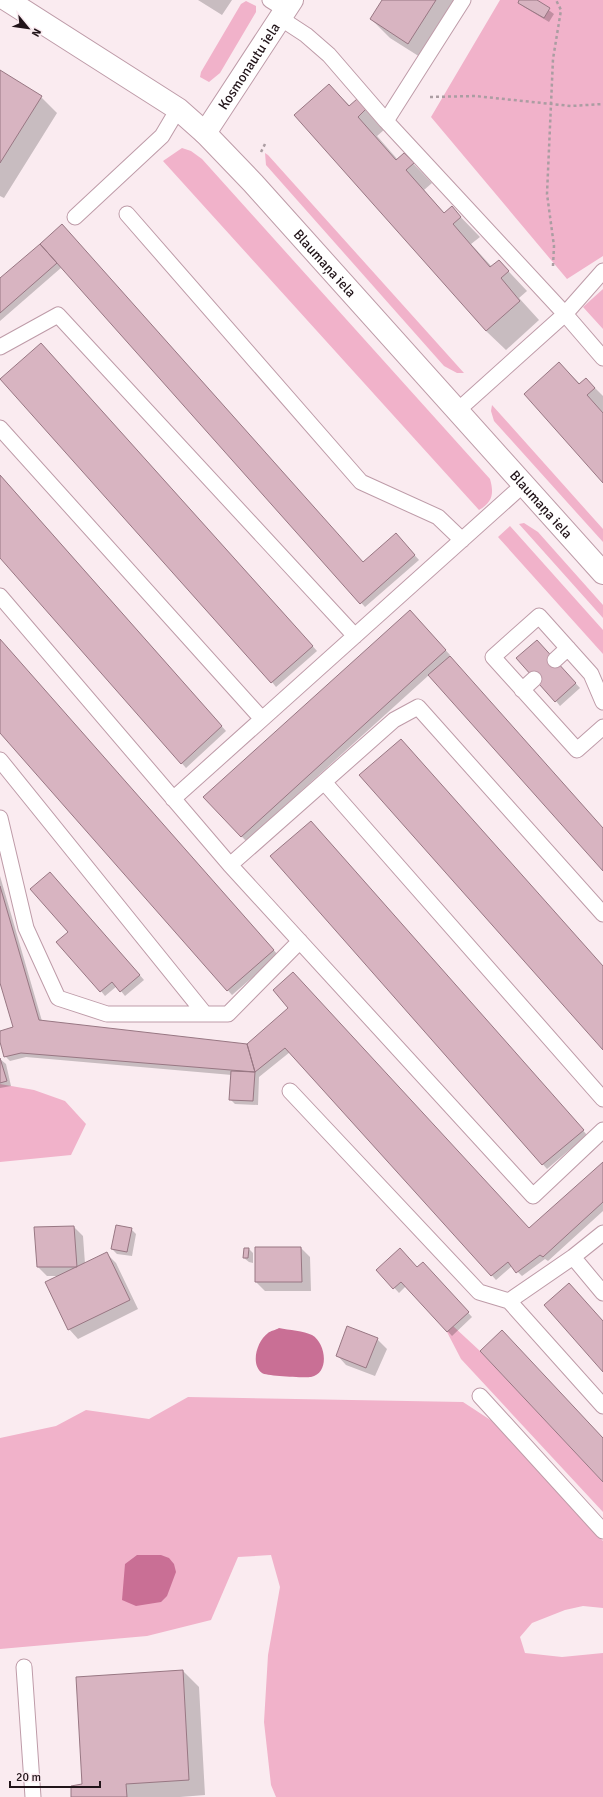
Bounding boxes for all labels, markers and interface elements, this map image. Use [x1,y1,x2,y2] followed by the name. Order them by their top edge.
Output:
[8,8,48,48] north arrow
[214,19,283,113] street label: Kosmonautu iela
[29,26,44,39] text: N
[290,226,360,301] street label: Blaumaņa iela
[506,467,576,542] street label: Blaumaņa iela
[10,1763,100,1789] scale bar
[16,1770,41,1785] text: 20 m

